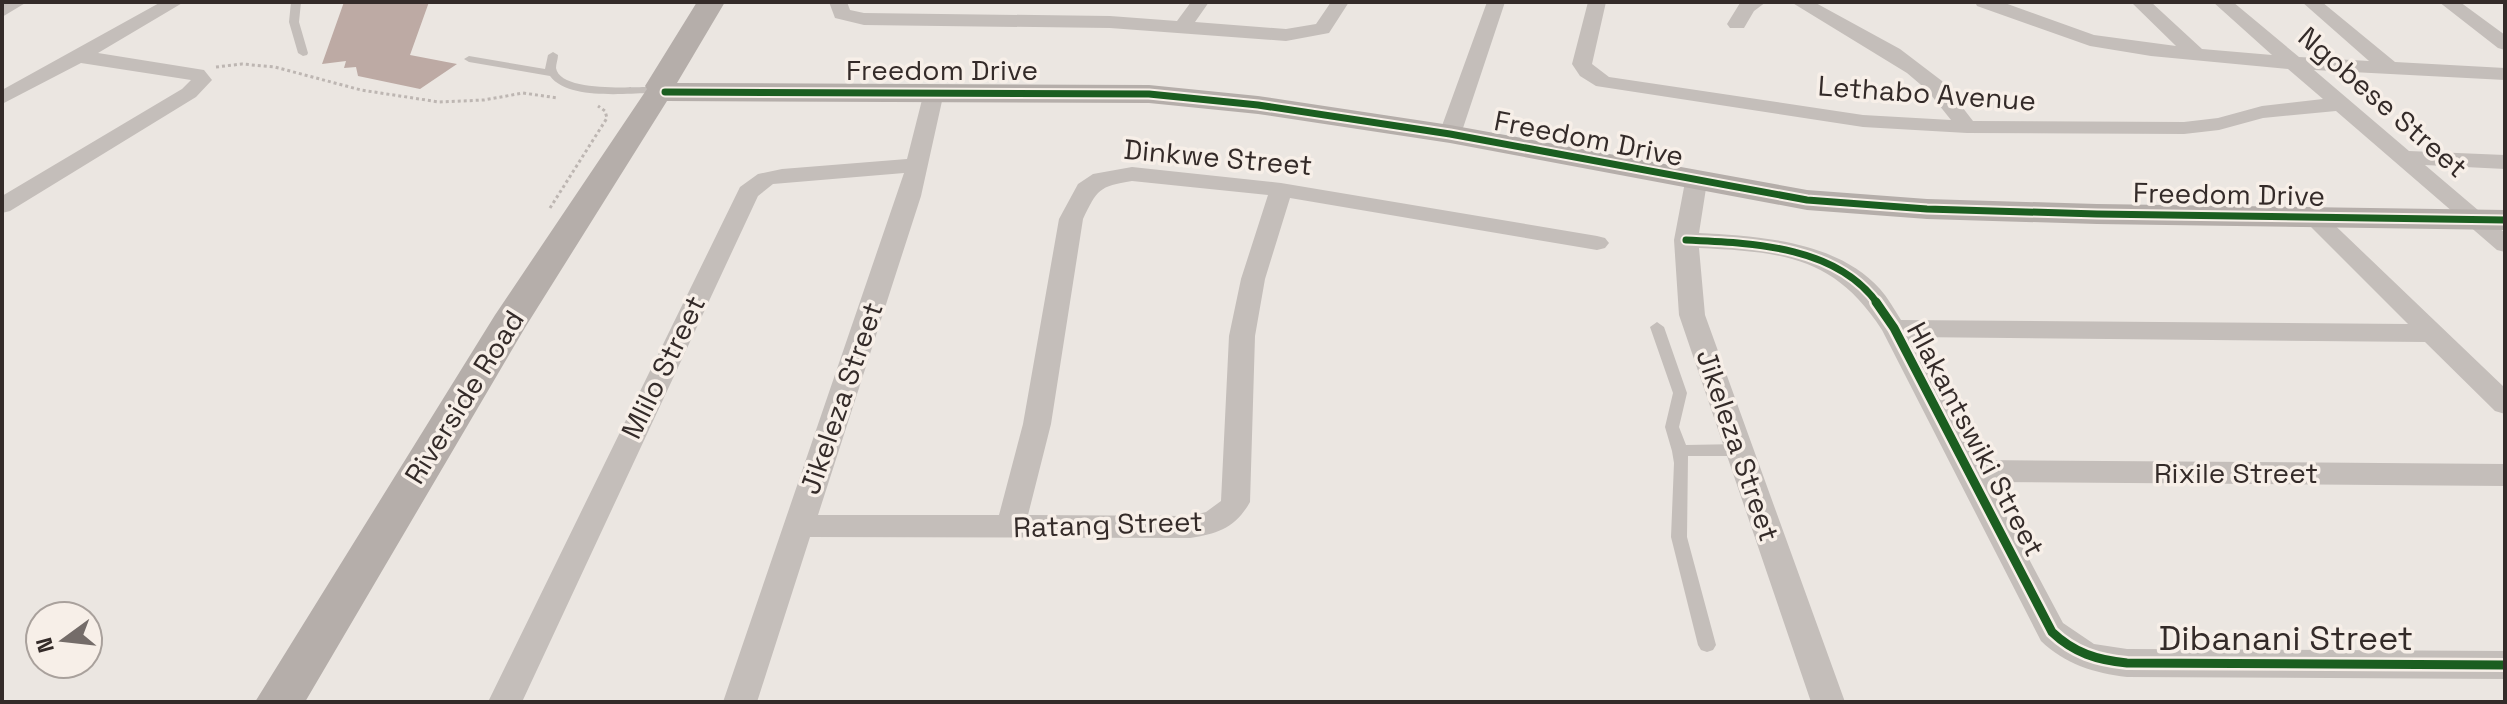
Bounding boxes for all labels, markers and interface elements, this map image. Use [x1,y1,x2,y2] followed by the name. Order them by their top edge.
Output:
[2291,19,2475,185] street label: Ngobese Street
[846,52,1038,88] street label: Freedom Drive
[1817,67,2037,119] street label: Lethabo Avenue
[1491,102,1687,174] street label: Freedom Drive
[1122,131,1314,183] street label: Dinkwe Street
[2133,174,2325,214] street label: Freedom Drive
[613,290,713,444] street label: Mlilo Street
[791,297,891,499] street label: Jikeleza Street
[396,303,532,491] street label: Riverside Road
[1899,316,2053,562] street label: Hlakantswiki Street
[1688,344,1788,546] street label: Jikeleza Street
[2154,455,2318,491] street label: Rixile Street
[1013,503,1203,545] street label: Ratang Street
[24,600,104,680] north arrow
[2159,617,2413,660] street label: Dibanani Street
[29,634,60,656] text: N

